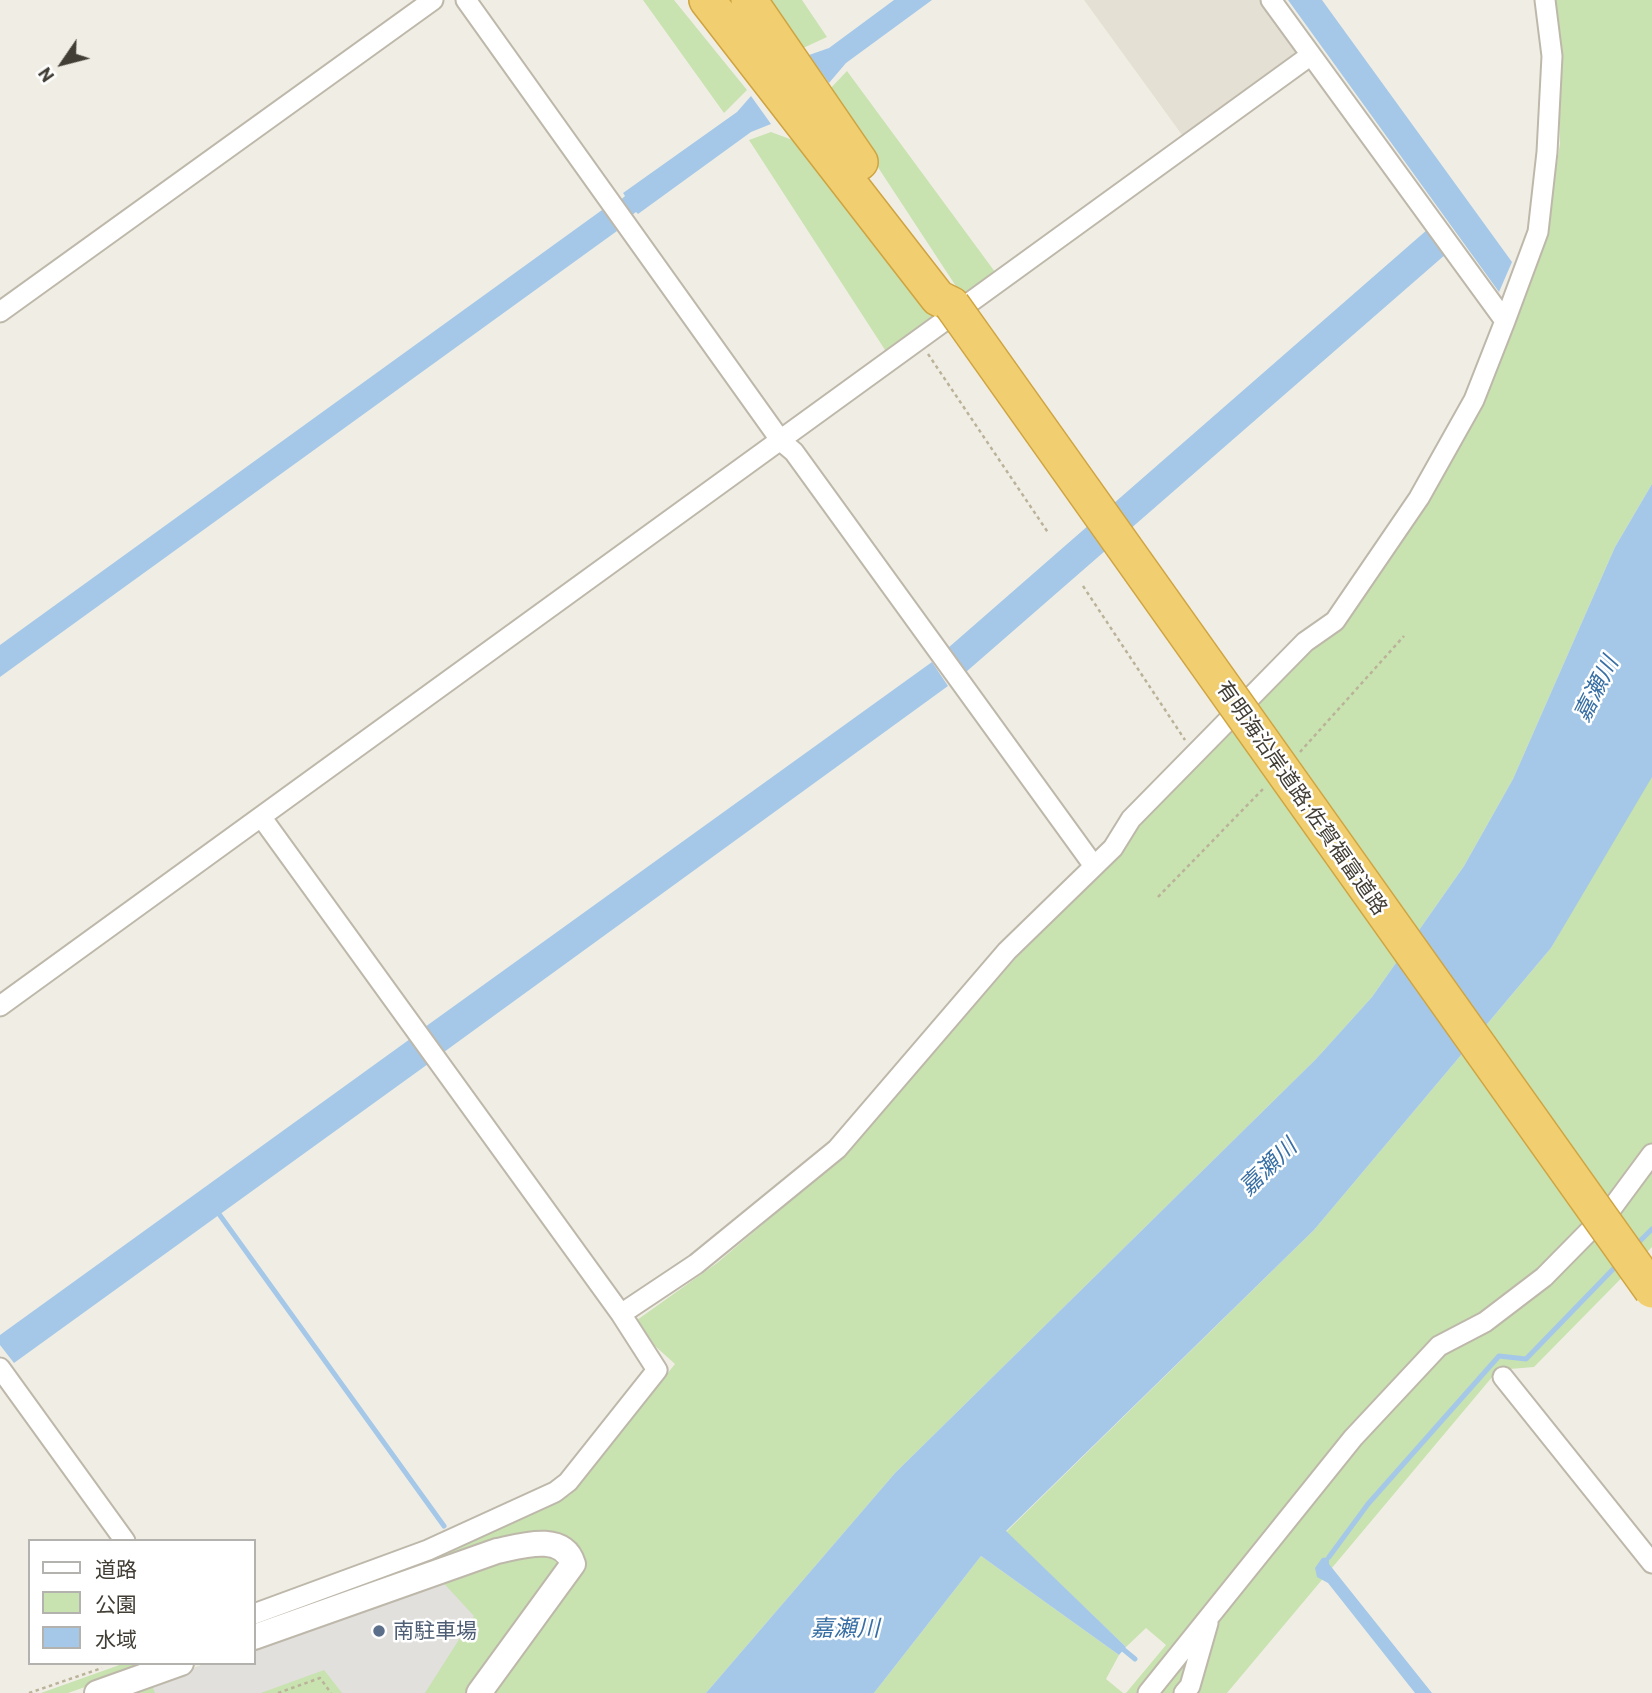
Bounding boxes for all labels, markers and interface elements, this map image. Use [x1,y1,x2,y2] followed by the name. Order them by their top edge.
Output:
[28,28,98,98] north arrow
[32,64,58,87] text: N
[1568,652,1624,726] water label: 嘉瀬川
[1212,676,1392,920] street label: 有明海沿岸道路;佐賀福富道路
[1234,1133,1302,1201] water label: 嘉瀬川
[28,1539,256,1665] legend
[95,1556,137,1581] text: 道路
[95,1591,137,1616] text: 公園
[811,1614,879,1642] water label: 嘉瀬川
[393,1618,477,1644] place label: 南駐車場
[371,1623,387,1639] marker: 南駐車場
[95,1626,137,1651] text: 水域

